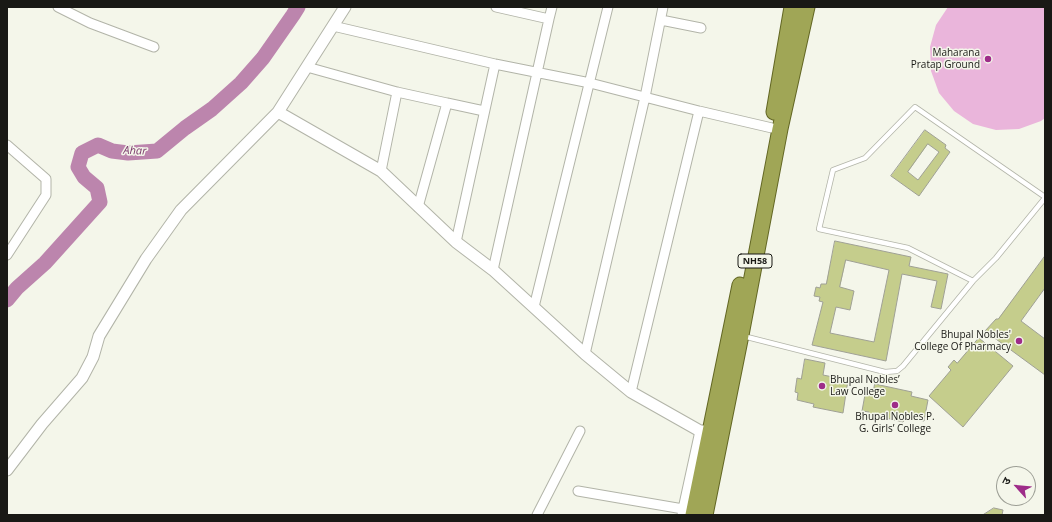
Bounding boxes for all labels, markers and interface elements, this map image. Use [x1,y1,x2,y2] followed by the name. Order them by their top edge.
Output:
[911,47,980,70] place label: Maharana Pratap Ground
[983,54,993,64] marker: Maharana Pratap Ground
[123,144,147,158] water label: Ahar
[738,254,772,268] road number: NH58
[914,329,1011,352] place label: Bhupal Nobles' College Of Pharmacy
[1014,336,1024,346] marker: Bhupal Nobles' College Of Pharmacy
[830,374,900,398] place label: Bhupal Nobles’ Law College
[817,381,827,391] marker: Bhupal Nobles’ Law College
[890,400,900,410] marker: Bhupal Nobles P. G. Girls’ College
[855,411,935,434] place label: Bhupal Nobles P. G. Girls’ College
[996,466,1036,506] north arrow
[998,475,1014,487] text: उ

